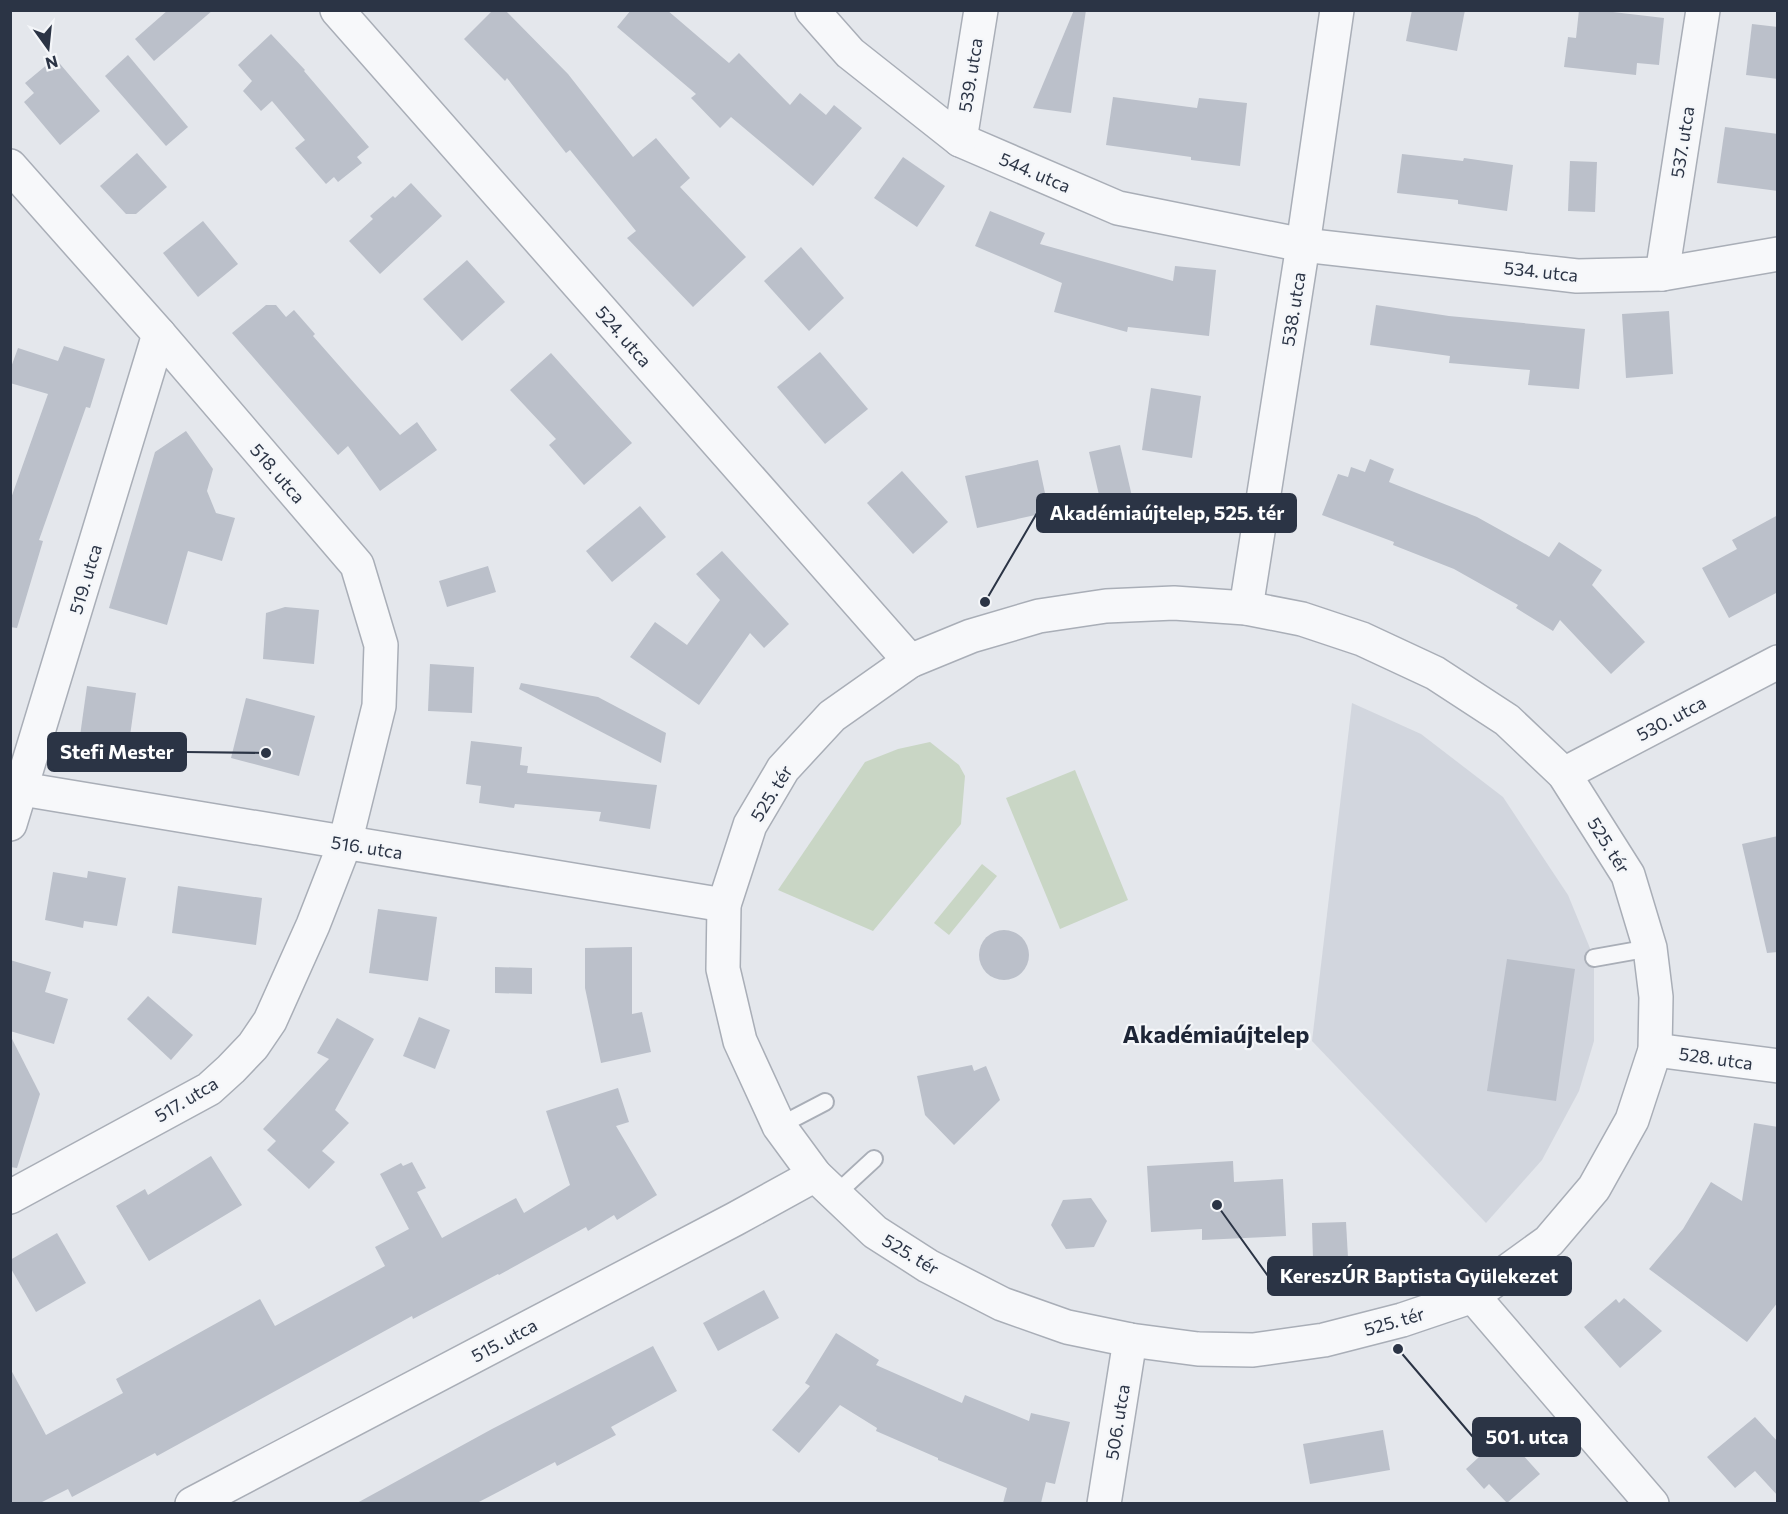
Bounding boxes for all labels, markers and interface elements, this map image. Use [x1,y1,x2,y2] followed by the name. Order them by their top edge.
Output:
[18,18,78,78] north arrow
[953,36,987,114] street label: 539. utca
[44,52,60,74] text: N
[1665,105,1699,179] street label: 537. utca
[996,147,1074,197] street label: 544. utca
[1503,256,1579,286] street label: 534. utca
[1276,270,1310,348] street label: 538. utca
[591,301,657,371] street label: 524. utca
[246,439,310,507] street label: 518. utca
[1037,494,1296,532] callout: Akadémiaújtelep, 525. tér
[1049,500,1285,524] text: Akadémiaújtelep, 525. tér
[64,541,106,617] street label: 519. utca
[1633,691,1709,745] street label: 530. utca
[48,733,186,771] callout: Stefi Mester
[60,739,174,763] text: Stefi Mester
[745,761,797,825] street label: 525. tér
[1583,813,1635,877] street label: 525. tér
[330,831,404,863] street label: 516. utca
[1122,1019,1310,1048] district label: Akadémiaújtelep
[1678,1042,1754,1074] street label: 528. utca
[150,1072,222,1126] street label: 517. utca
[879,1229,943,1279] street label: 525. tér
[1268,1257,1571,1295] callout: KereszÚR Baptista Gyülekezet
[1280,1263,1558,1287] text: KereszÚR Baptista Gyülekezet
[1361,1302,1427,1340] street label: 525. tér
[467,1314,541,1366] street label: 515. utca
[1100,1383,1134,1461] street label: 506. utca
[1473,1418,1580,1456] callout: 501. utca
[1485,1424,1569,1448] text: 501. utca

